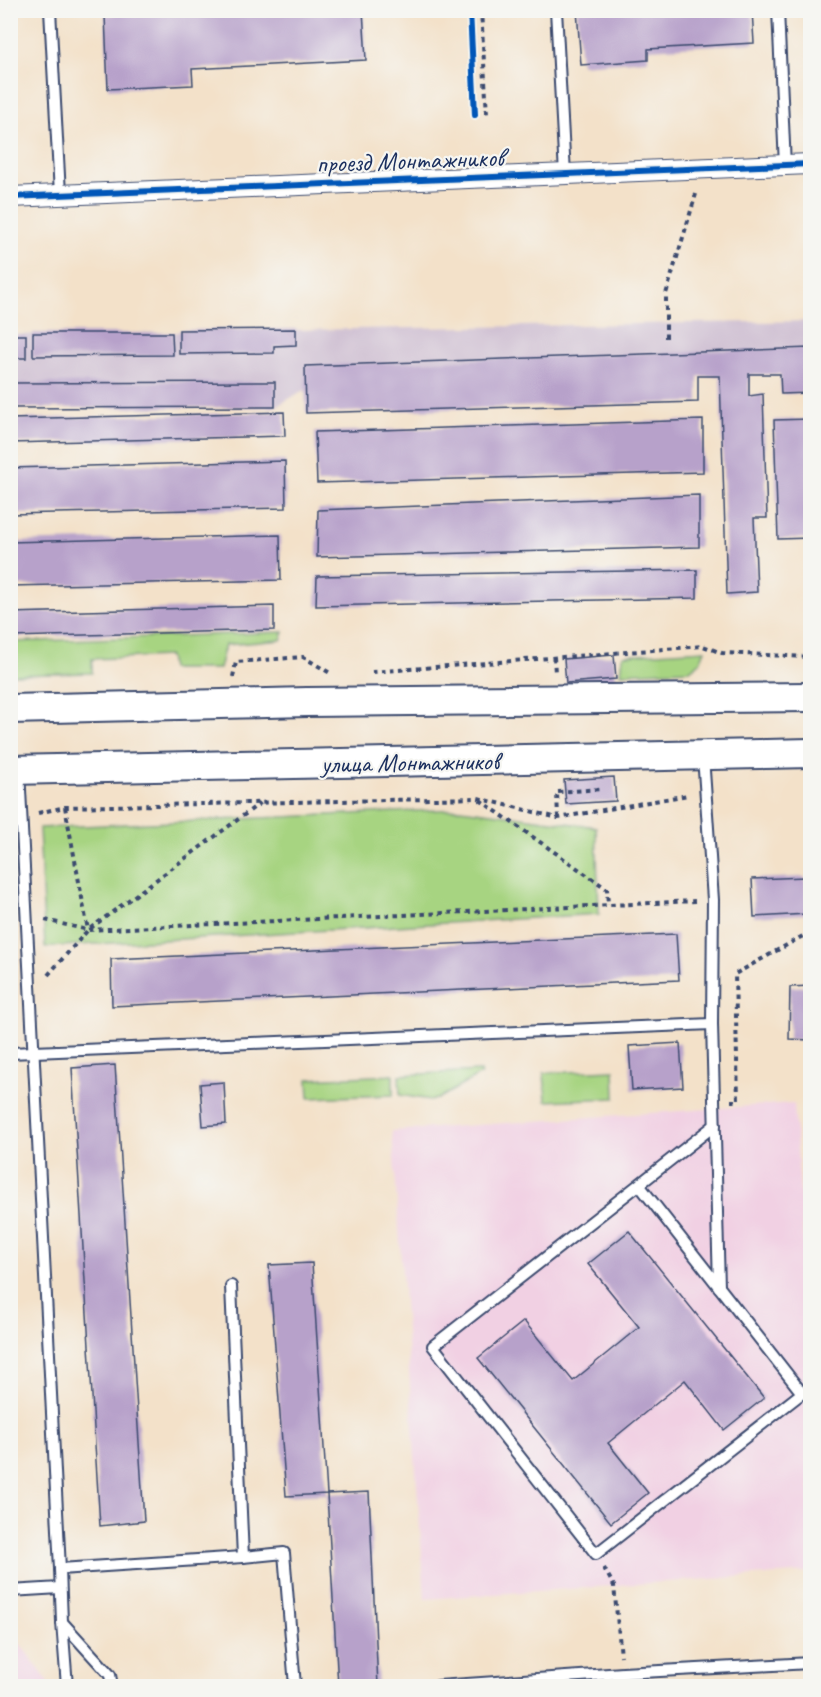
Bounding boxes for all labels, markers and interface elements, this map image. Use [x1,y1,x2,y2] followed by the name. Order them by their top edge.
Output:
[316,141,510,180] street label: проезд Монтажников
[319,744,504,781] street label: улица Монтажников

